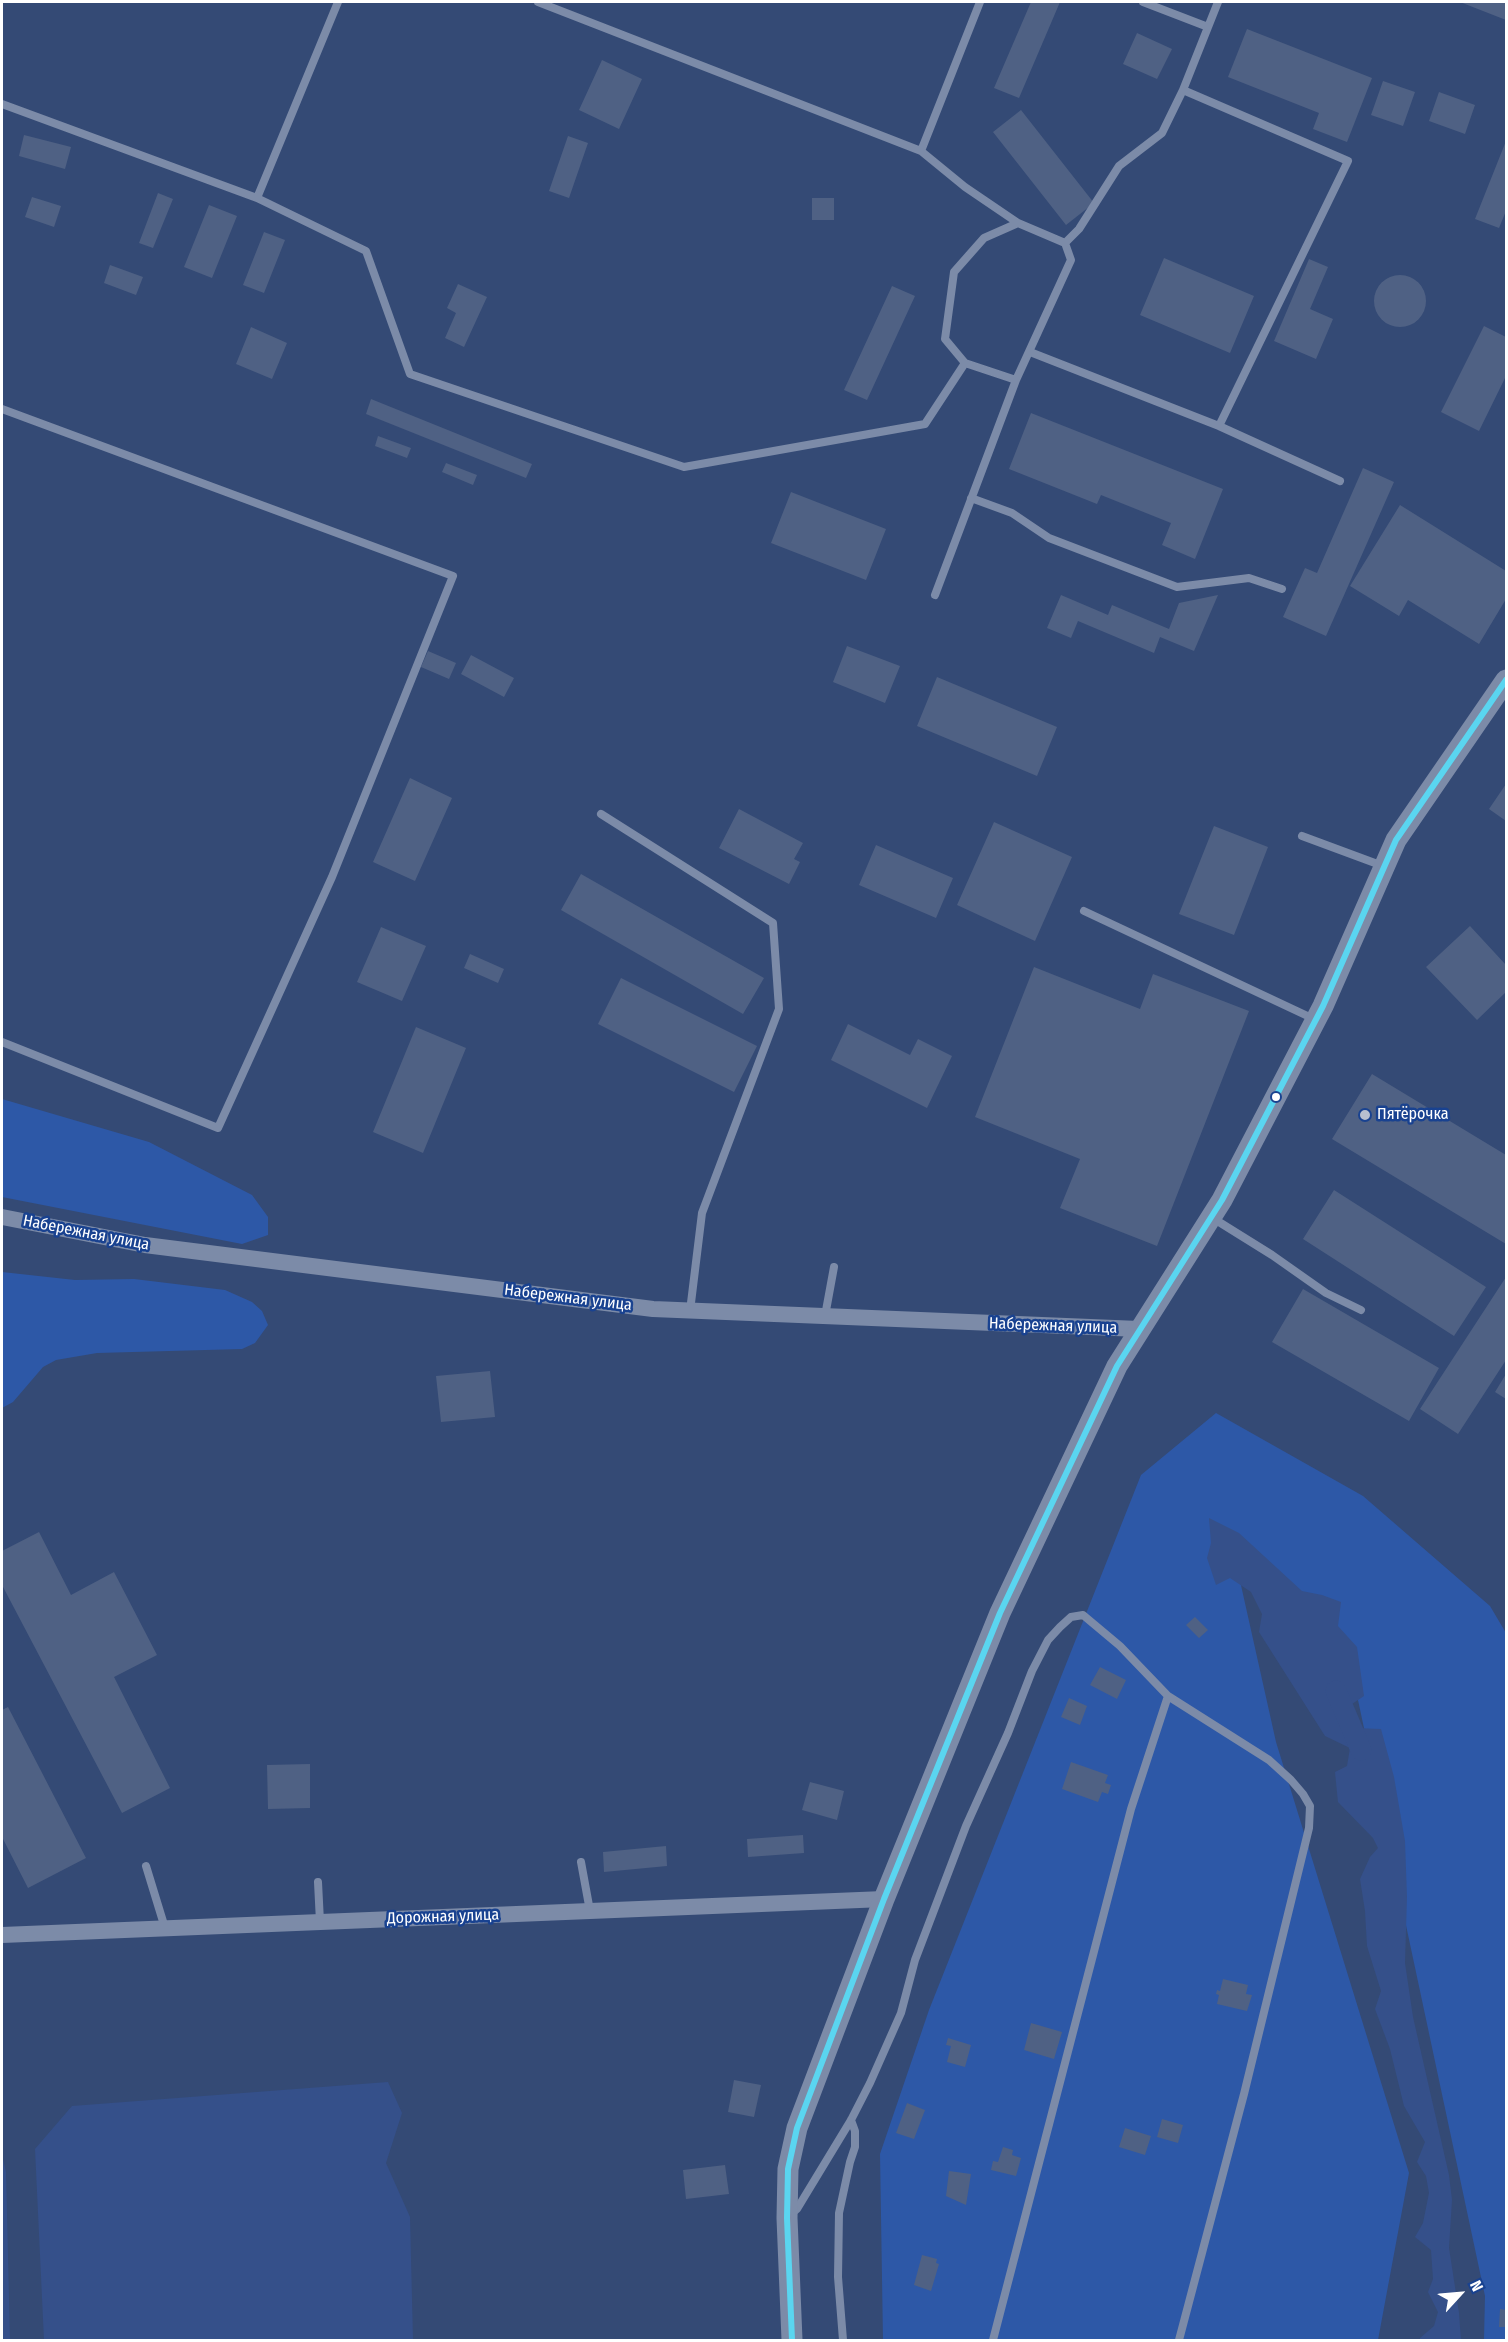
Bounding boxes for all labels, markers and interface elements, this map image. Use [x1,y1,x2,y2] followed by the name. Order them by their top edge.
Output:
[1270,1091,1282,1103] unlabelled marker
[1377,1105,1449,1125] place label: Пятёрочка
[1358,1108,1372,1122] marker: Пятёрочка
[21,1211,151,1255] street label: Набережная улица
[503,1281,633,1315] street label: Набережная улица
[989,1314,1117,1338] street label: Набережная улица
[386,1905,500,1929] street label: Дорожная улица
[1430,2264,1490,2324] north arrow
[1466,2277,1487,2294] text: N

